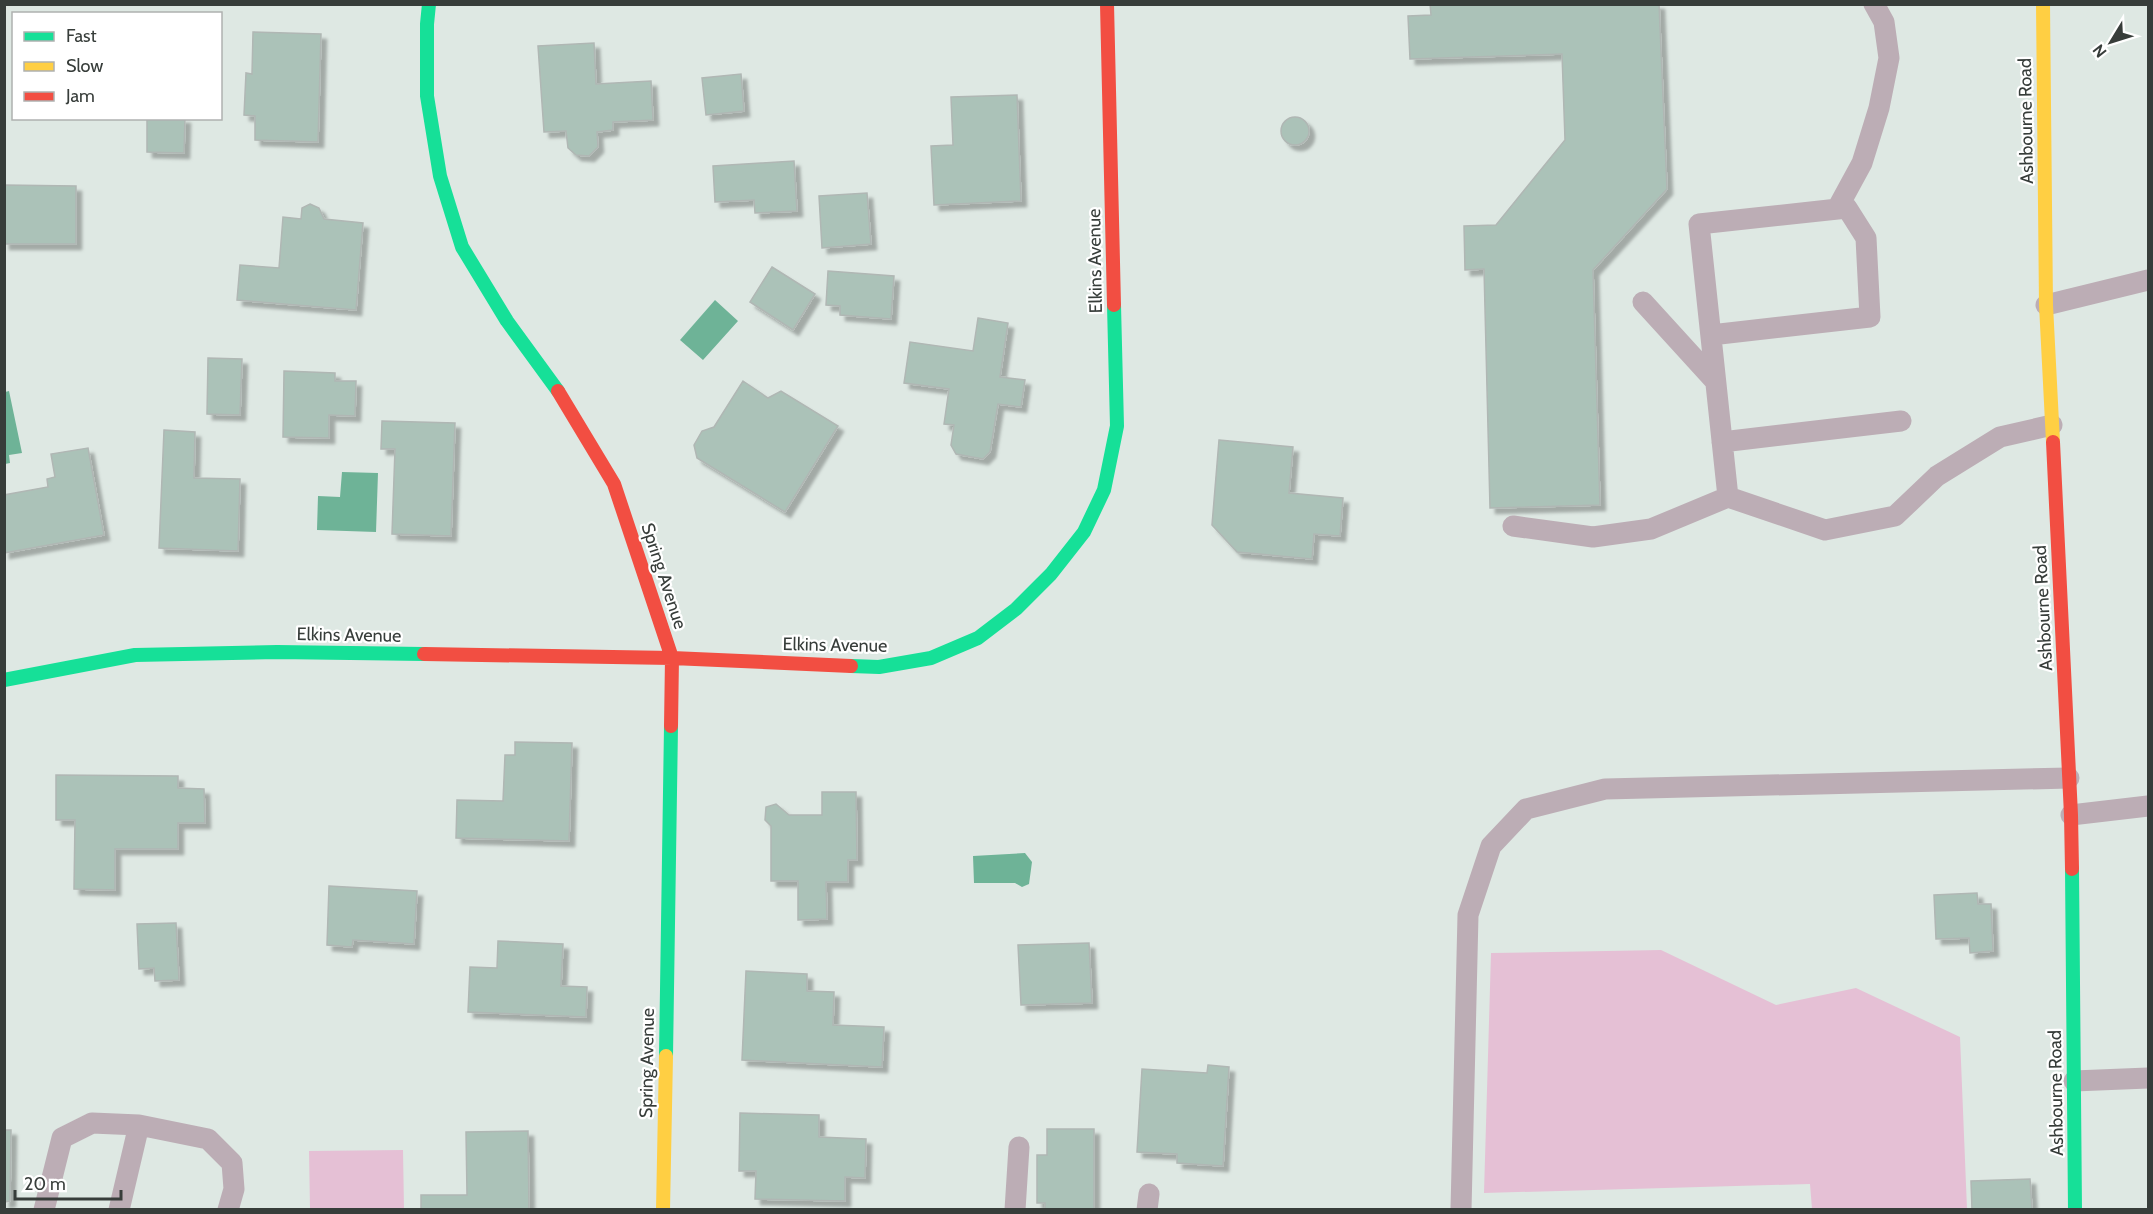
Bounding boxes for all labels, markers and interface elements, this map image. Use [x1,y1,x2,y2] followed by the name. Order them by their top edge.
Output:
[12,12,222,120] legend
[2081,12,2141,72] north arrow
[66,25,97,47] text: Fast
[2089,41,2111,61] text: N
[66,55,103,77] text: Slow
[2014,58,2038,184] street label: Ashbourne Road
[65,85,95,107] text: Jam
[1083,208,1107,314] street label: Elkins Avenue
[637,520,691,632] street label: Spring Avenue
[2029,545,2057,671] street label: Ashbourne Road
[296,623,402,647] street label: Elkins Avenue
[782,633,888,657] street label: Elkins Avenue
[635,1008,659,1118] street label: Spring Avenue
[2044,1030,2068,1156] street label: Ashbourne Road
[15,1163,122,1201] scale bar
[24,1173,66,1195] text: 20 m

